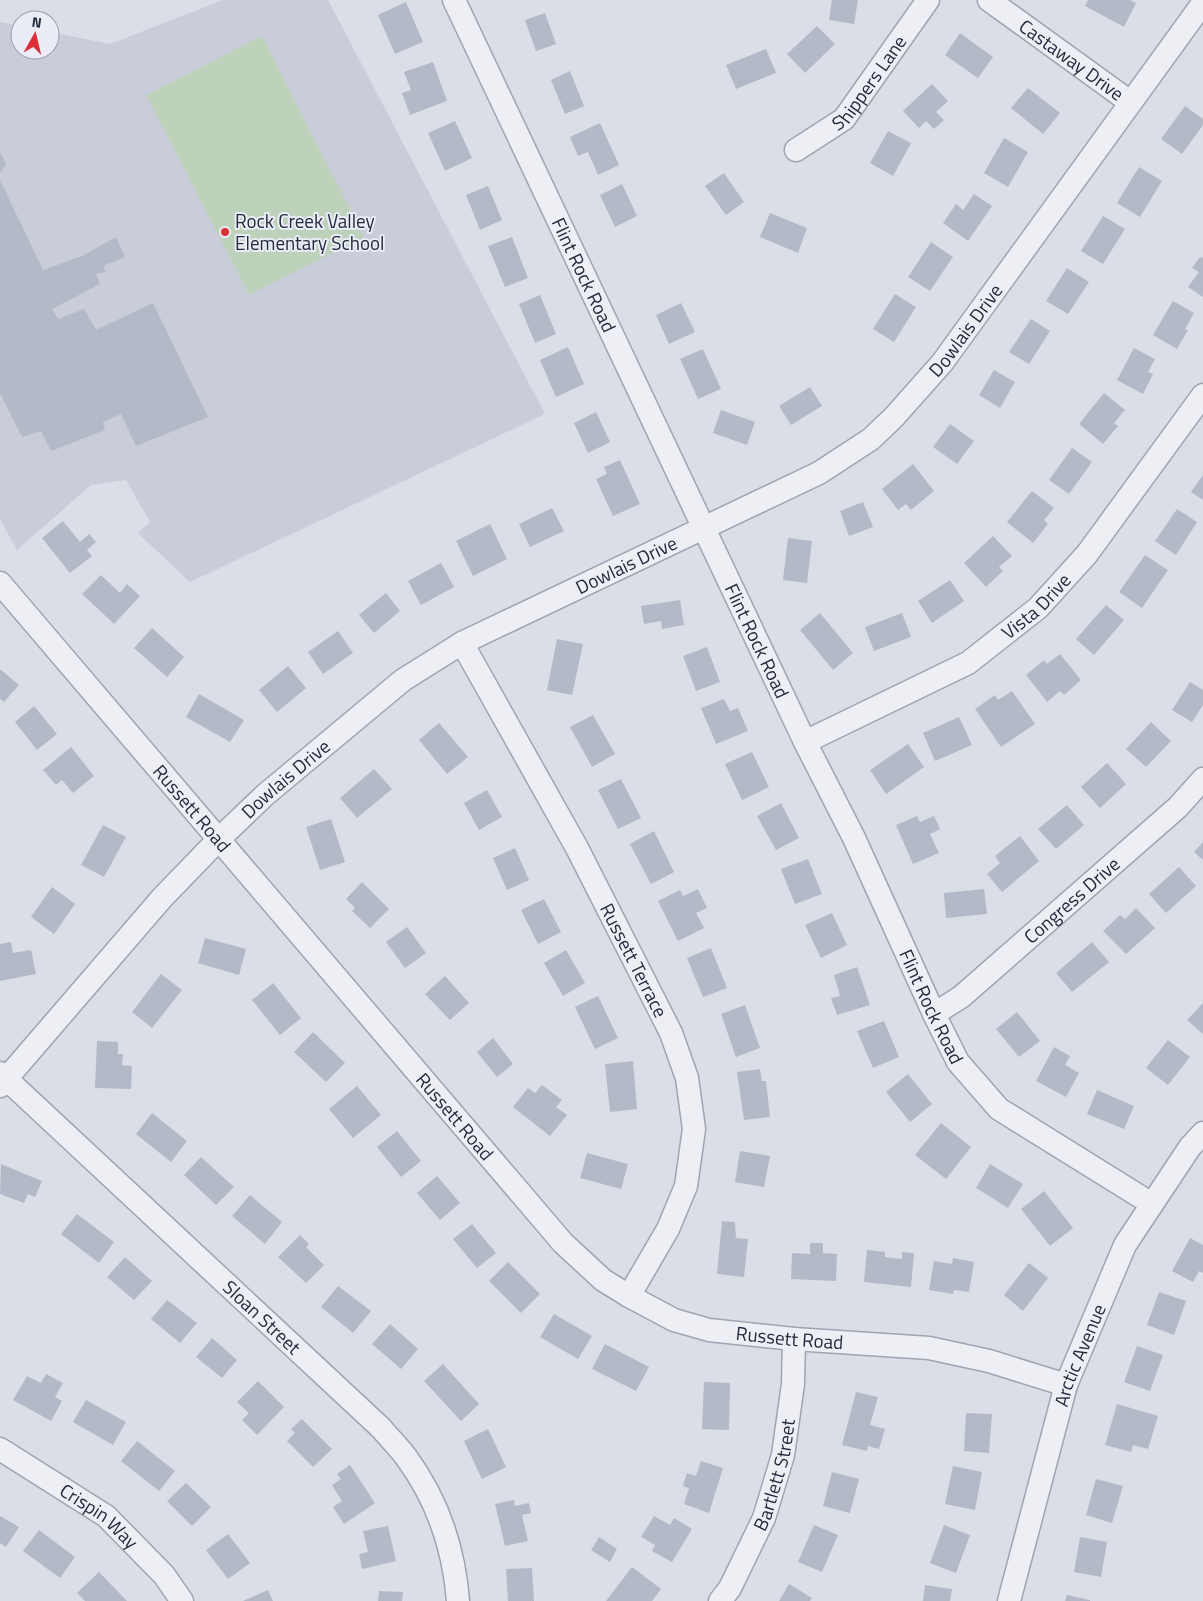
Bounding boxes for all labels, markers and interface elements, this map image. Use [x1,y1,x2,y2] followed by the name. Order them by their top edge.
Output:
[10,10,60,60] north arrow
[31,11,43,33] text: N
[1013,11,1131,107] street label: Castaway Drive
[825,29,913,137] street label: Shippers Lane
[235,206,384,257] place label: Rock Creek Valley Elementary School
[545,212,624,337] street label: Flint Rock Road
[219,226,231,238] marker: Rock Creek Valley Elementary School
[921,277,1009,383] street label: Dowlais Drive
[570,528,682,601] street label: Dowlais Drive
[995,566,1077,646] street label: Vista Drive
[718,578,797,703] street label: Flint Rock Road
[234,732,336,825] street label: Dowlais Drive
[146,757,238,858] street label: Russett Road
[1017,849,1126,950] street label: Congress Drive
[593,898,676,1022] street label: Russett Terrace
[892,944,972,1069] street label: Flint Rock Road
[409,1066,501,1166] street label: Russett Road
[217,1273,308,1361] street label: Sloan Street
[1046,1299,1113,1410] street label: Arctic Avenue
[735,1318,844,1356] street label: Russett Road
[745,1416,802,1536] street label: Bartlett Street
[54,1475,146,1555] street label: Crispin Way

